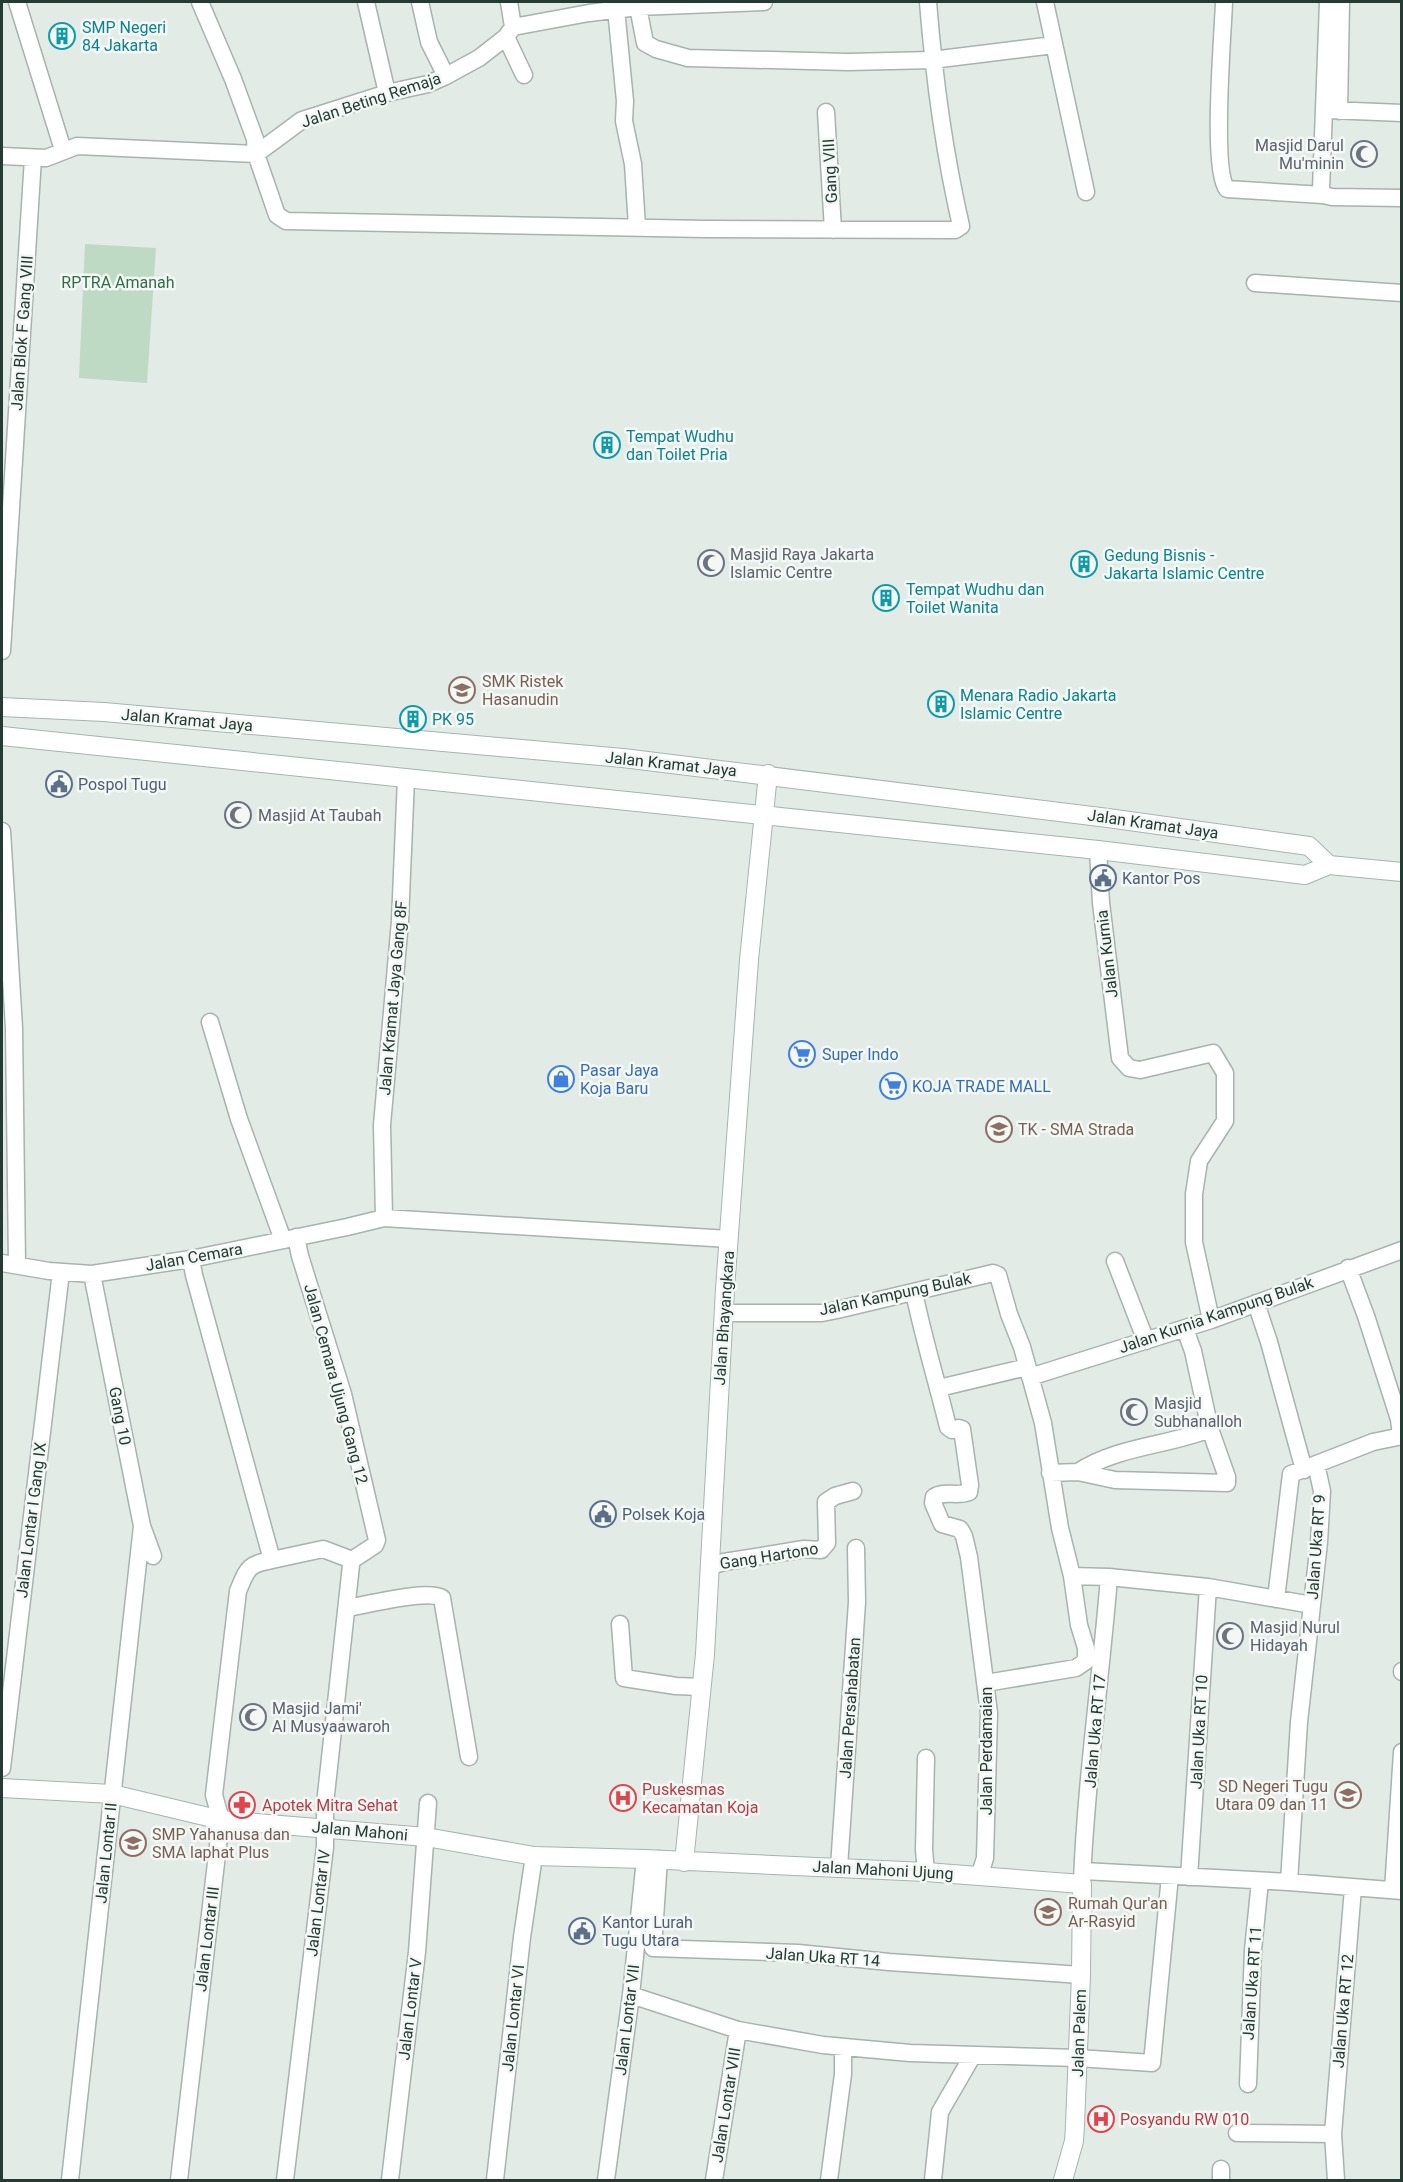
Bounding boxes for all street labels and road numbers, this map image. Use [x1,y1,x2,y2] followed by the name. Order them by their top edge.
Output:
[299,68,443,132] street label: Jalan Beting Remaja
[819,138,841,204] street label: Gang VIII
[7,255,37,411] street label: Jalan Blok F Gang VIII
[120,705,254,735] street label: Jalan Kramat Jaya
[604,748,738,780] street label: Jalan Kramat Jaya
[1086,805,1220,843] street label: Jalan Kramat Jaya
[375,900,411,1096] street label: Jalan Kramat Jaya Gang 8F
[1092,909,1122,999] street label: Jalan Kurnia
[144,1239,244,1275] street label: Jalan Cemara
[710,1250,738,1386] street label: Jalan Bhayangkara
[817,1268,974,1319] street label: Jalan Kampung Bulak
[1116,1272,1317,1357] street label: Jalan Kurnia Kampung Bulak
[300,1282,372,1486] street label: Jalan Cemara Ujung Gang 12
[105,1385,135,1447] street label: Gang 10
[12,1441,50,1599] street label: Jalan Lontar I Gang IX
[1303,1494,1329,1600] street label: Jalan Uka RT 9
[718,1539,820,1573] street label: Gang Hartono
[836,1637,864,1779] street label: Jalan Persahabatan
[1081,1673,1109,1789] street label: Jalan Uka RT 17
[1187,1674,1211,1790] street label: Jalan Uka RT 10
[977,1687,996,1815] street label: Jalan Perdamaian
[91,1802,121,1904] street label: Jalan Lontar II
[311,1817,409,1845] street label: Jalan Mahoni
[302,1849,334,1957] street label: Jalan Lontar IV
[812,1857,954,1883] street label: Jalan Mahoni Ujung
[191,1885,223,1993] street label: Jalan Lontar III
[1239,1925,1265,2041] street label: Jalan Uka RT 11
[765,1944,881,1970] street label: Jalan Uka RT 14
[1329,1953,1357,2069] street label: Jalan Uka RT 12
[394,1957,426,2061] street label: Jalan Lontar V
[611,1963,643,2077] street label: Jalan Lontar VII
[498,1964,528,2072] street label: Jalan Lontar VI
[1068,1989,1090,2077] street label: Jalan Palem
[708,2046,744,2164] street label: Jalan Lontar VIII

